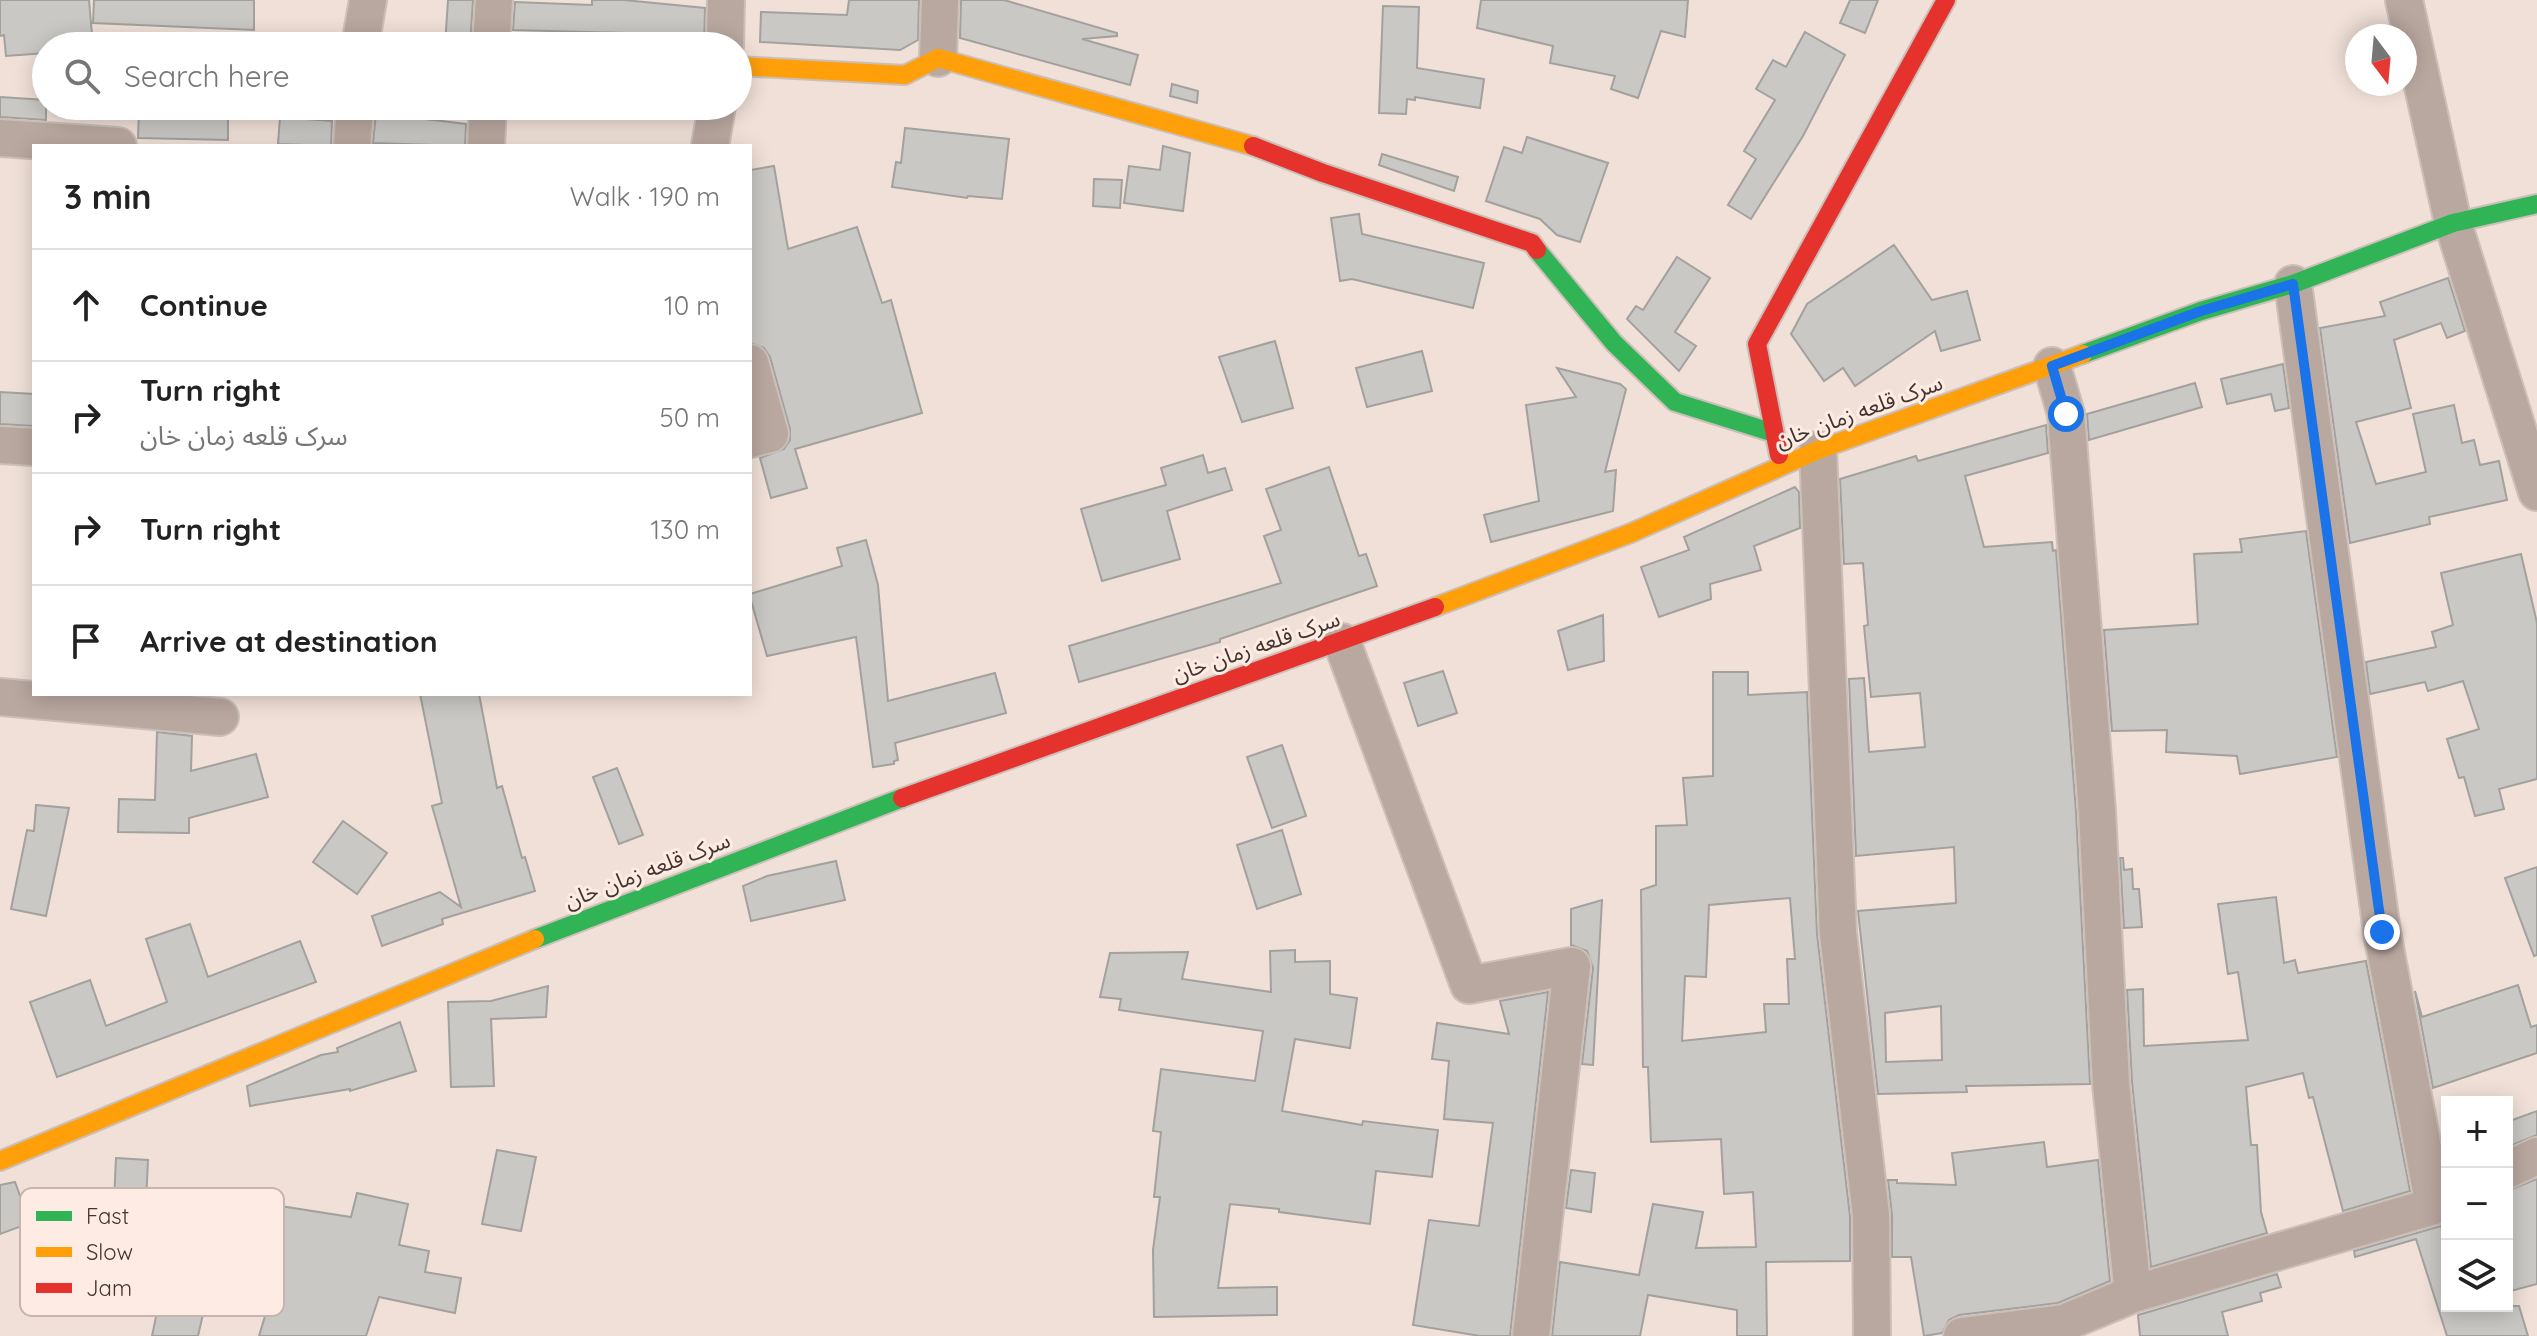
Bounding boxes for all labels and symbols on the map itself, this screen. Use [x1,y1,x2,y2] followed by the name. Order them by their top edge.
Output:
[2345,24,2417,96] north arrow
[1772,368,1946,454] street label: سرک قلعه زمان خان
[2048,396,2084,432] route start
[1168,604,1344,688] street label: سرک قلعه زمان خان
[560,825,734,915] street label: سرک قلعه زمان خان
[2364,914,2400,950] route end
[20,1188,284,1316] legend
[86,1202,129,1230] text: Fast
[86,1238,133,1266] text: Slow
[86,1274,132,1302] text: Jam

